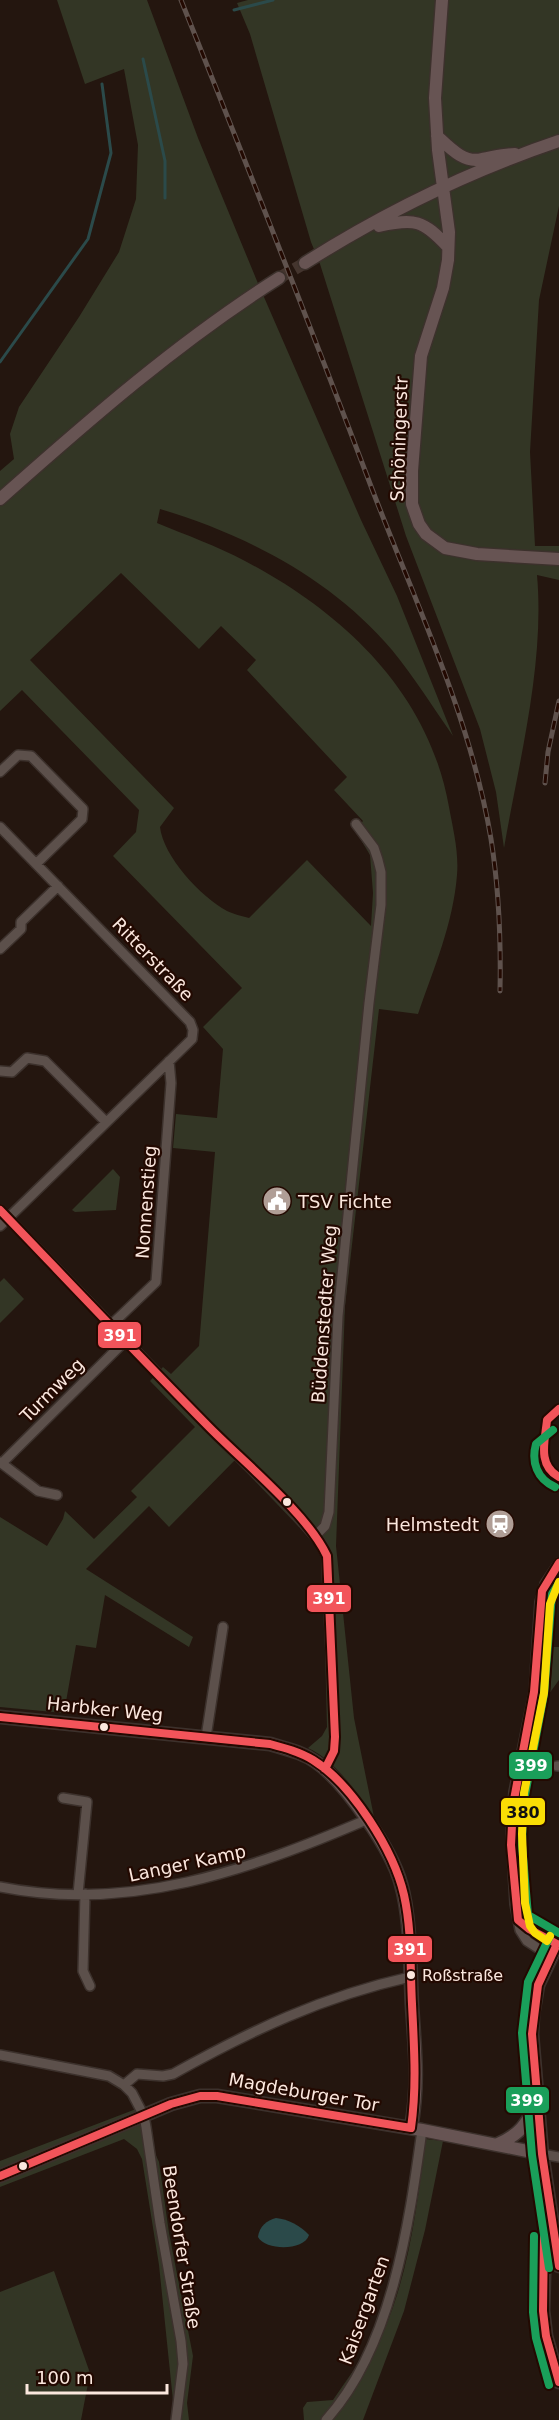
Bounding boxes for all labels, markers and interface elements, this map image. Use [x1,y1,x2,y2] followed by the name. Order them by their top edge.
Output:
[386,375,412,502] street label: Schöningerstr
[108,913,198,1005] street label: Ritterstraße
[132,1145,160,1259] street label: Nonnenstieg
[261,1185,293,1217] public building icon: TSV Fichte
[297,1191,392,1212] place label: TSV Fichte
[307,1224,341,1404] street label: Büddenstedter Weg
[97,1321,142,1349] line badge: 391
[103,1326,137,1345] text: 391
[15,1354,88,1427] street label: Turmweg
[281,1496,293,1508] unlabelled marker
[484,1508,516,1540] station icon: Helmstedt
[386,1514,479,1535] place label: Helmstedt
[306,1584,352,1613] line badge: 391
[312,1589,346,1608] text: 391
[46,1692,164,1726] street label: Harbker Weg
[98,1721,110,1733] unlabelled marker
[508,1751,553,1780] line badge: 399
[514,1756,548,1775] text: 399
[500,1797,546,1826] line badge: 380
[506,1803,540,1822] text: 380
[126,1840,248,1886] street label: Langer Kamp
[387,1935,433,1963] line badge: 391
[393,1940,427,1959] text: 391
[422,1966,503,1985] place label: Roßstraße
[405,1969,417,1981] marker: Roßstraße
[227,2068,381,2116] street label: Magdeburger Tor
[505,2086,550,2114] line badge: 399
[510,2091,544,2110] text: 399
[17,2160,29,2172] unlabelled marker
[159,2164,205,2330] street label: Beendorfer Straße
[335,2253,393,2367] street label: Kaisergarten
[27,2357,166,2395] scale bar
[36,2367,94,2388] text: 100 m

